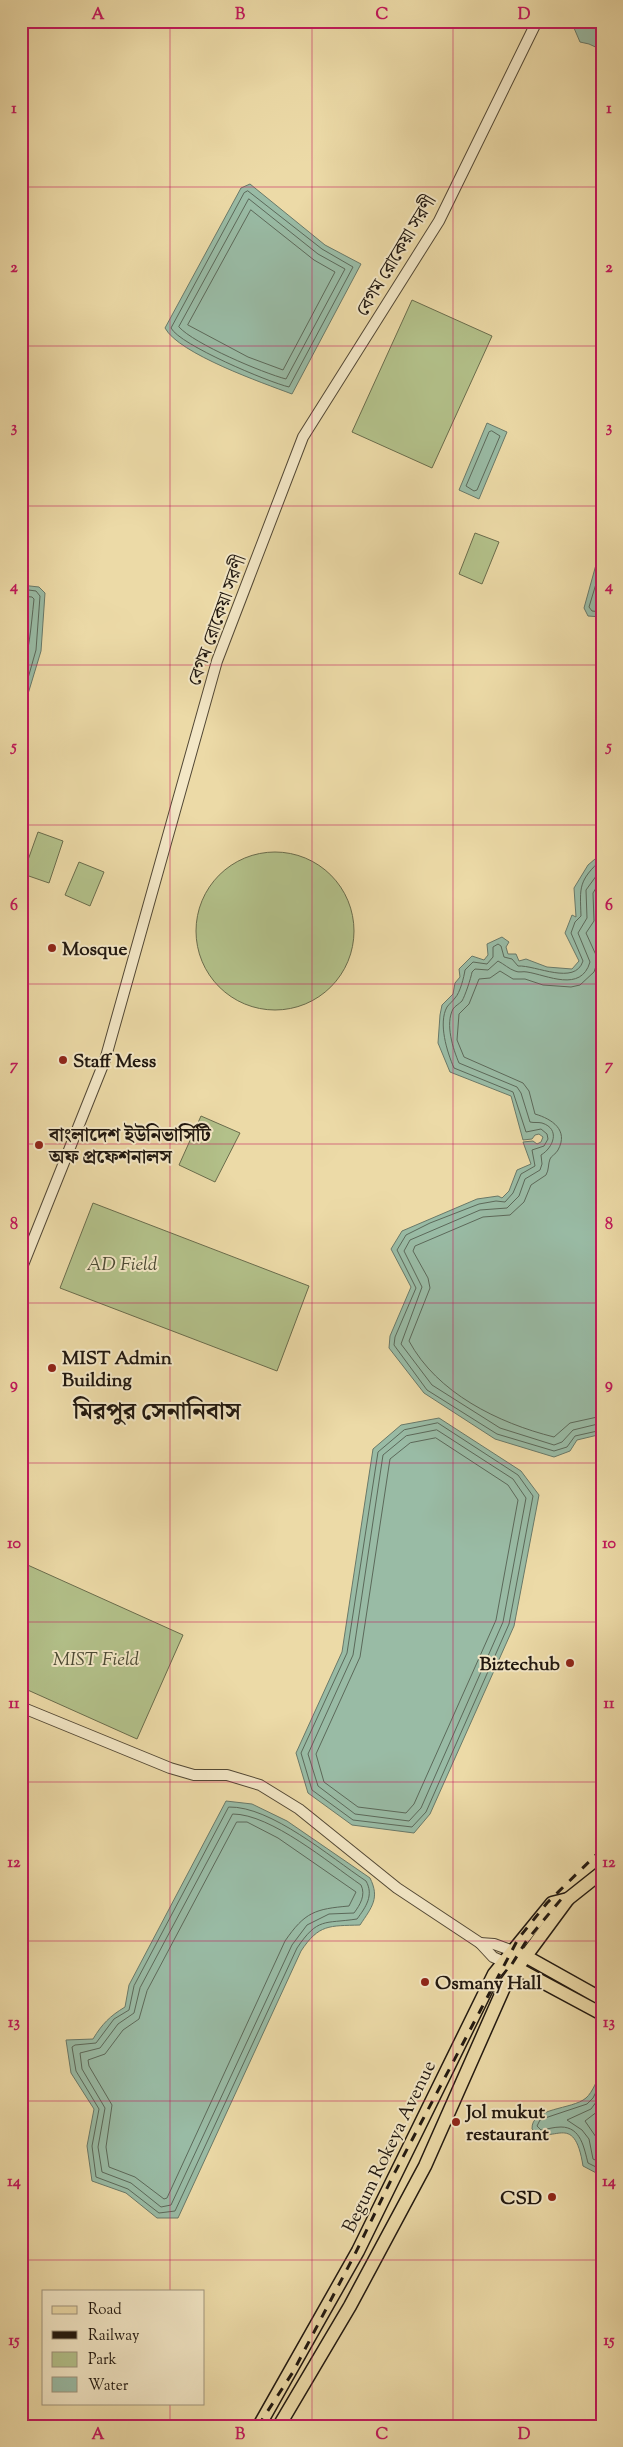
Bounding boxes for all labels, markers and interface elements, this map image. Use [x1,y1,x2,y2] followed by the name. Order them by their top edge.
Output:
[92,4,105,27] text: A
[235,4,245,27] text: B
[376,4,389,27] text: C
[518,4,531,27] text: D
[11,98,17,121] text: 1
[606,98,612,121] text: 1
[350,190,444,322] street label: বেগম রোকেয়া সরণী
[10,257,18,280] text: 2
[605,257,613,280] text: 2
[11,417,18,440] text: 3
[606,417,613,440] text: 3
[182,552,255,690] street label: বেগম রোকেয়া সরণী
[9,576,18,599] text: 4
[604,576,613,599] text: 4
[9,736,17,759] text: 5
[604,736,612,759] text: 5
[10,895,18,918] text: 6
[605,895,613,918] text: 6
[62,937,127,964] place label: Mosque
[46,942,58,954] marker: Mosque
[73,1049,157,1076] place label: Staff Mess
[57,1054,69,1066] marker: Staff Mess
[10,1055,19,1078] text: 7
[605,1055,614,1078] text: 7
[48,1122,212,1172] place label: বাংলাদেশ ইউনিভার্সিটি অফ প্রফেশনালস
[33,1139,45,1151] marker: বাংলাদেশ ইউনিভার্সিটি অফ প্রফেশনালস
[10,1214,18,1237] text: 8
[605,1214,613,1237] text: 8
[87,1252,158,1279] park label: AD Field
[62,1346,173,1395] place label: MIST Admin Building
[46,1362,58,1374] marker: MIST Admin Building
[10,1374,18,1397] text: 9
[605,1374,613,1397] text: 9
[72,1396,242,1430] district label: মিরপুর সেনানিবাস
[7,1533,21,1556] text: 10
[602,1533,616,1556] text: 10
[53,1647,140,1674] park label: MIST Field
[479,1652,561,1679] place label: Biztechub
[564,1657,576,1669] marker: Biztechub
[9,1693,20,1716] text: 11
[604,1693,615,1716] text: 11
[8,1852,21,1875] text: 12
[603,1852,616,1875] text: 12
[435,1971,542,1998] place label: Osmany Hall
[419,1976,431,1988] marker: Osmany Hall
[8,2012,20,2035] text: 13
[603,2012,615,2035] text: 13
[337,2056,444,2238] street label: Begum Rokeya Avenue
[464,2100,549,2149] place label: Jol mukut restaurant
[450,2116,462,2128] marker: Jol mukut restaurant
[7,2171,21,2194] text: 14
[602,2171,616,2194] text: 14
[500,2186,542,2213] place label: CSD
[546,2191,558,2203] marker: CSD
[42,2290,205,2404] legend
[88,2300,122,2321] text: Road
[88,2326,140,2347] text: Railway
[9,2330,20,2353] text: 15
[604,2330,615,2353] text: 15
[88,2350,117,2371] text: Park
[88,2376,129,2397] text: Water
[92,2424,105,2447] text: A
[235,2424,245,2447] text: B
[376,2424,389,2447] text: C
[518,2424,531,2447] text: D

